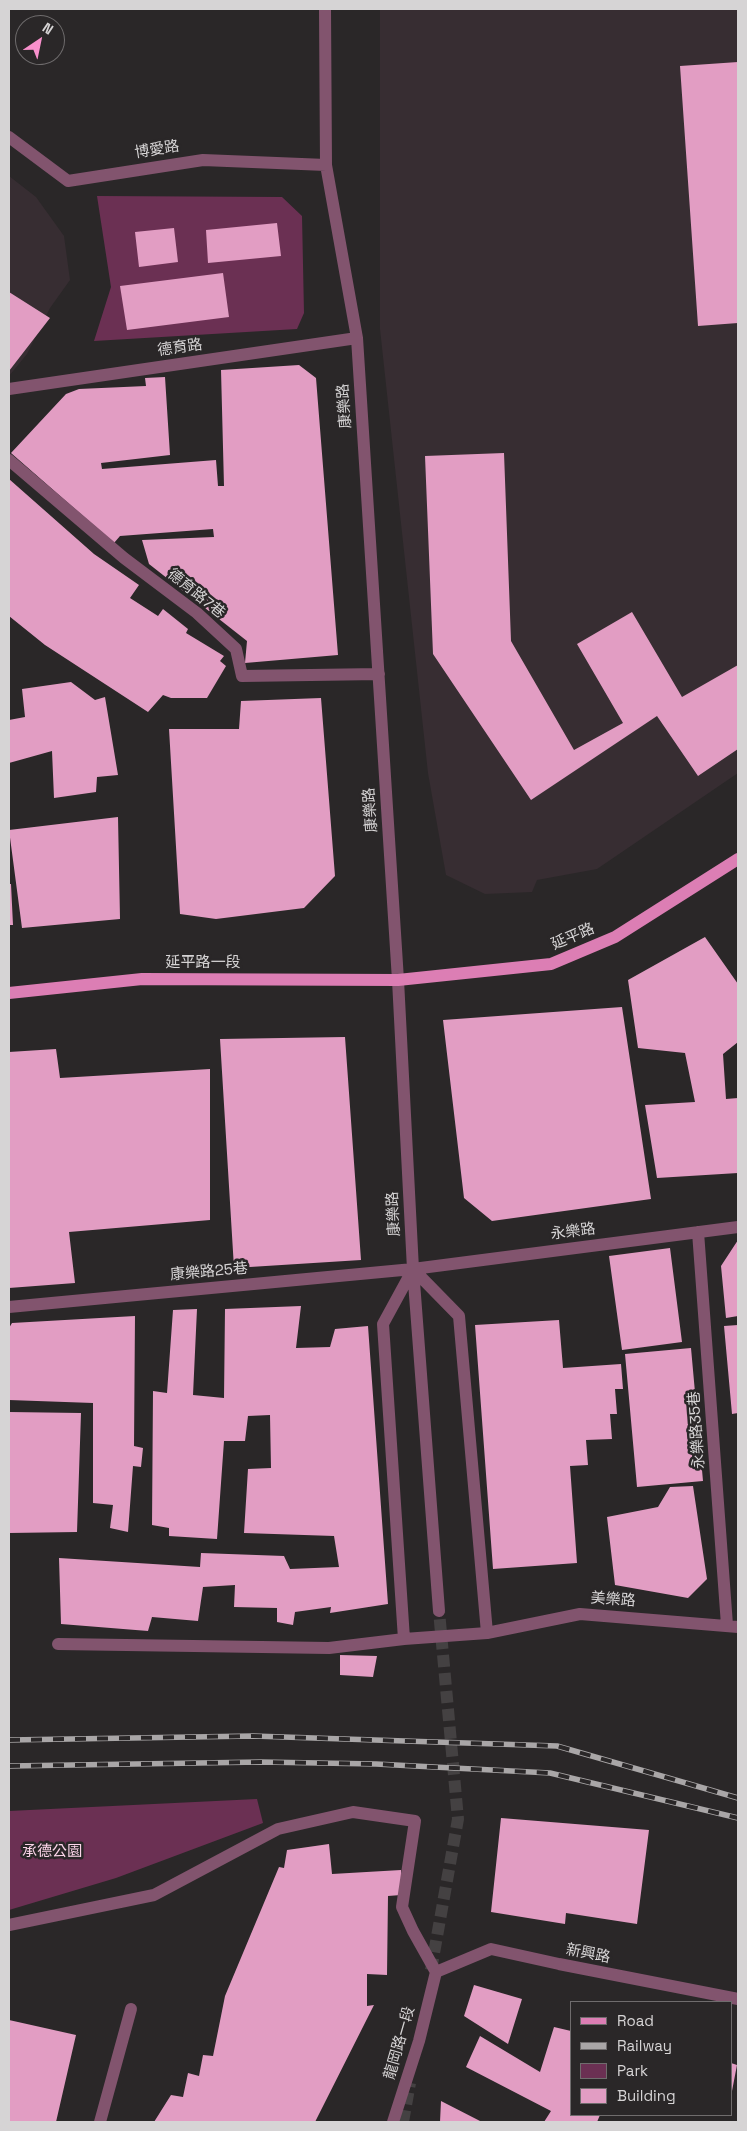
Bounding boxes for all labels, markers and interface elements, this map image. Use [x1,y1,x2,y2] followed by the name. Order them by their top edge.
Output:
[15,15,65,65] north arrow
[39,18,57,38] text: N
[133,138,181,162] street label: 博愛路
[156,336,204,360] street label: 德育路
[334,383,356,429] street label: 康樂路
[164,565,228,623] street label: 德育路7巷
[360,787,382,833] street label: 康樂路
[549,920,597,954] street label: 延平路
[166,954,240,972] street label: 延平路一段
[384,1191,404,1237] street label: 康樂路
[550,1220,596,1244] street label: 永樂路
[169,1260,249,1284] street label: 康樂路25巷
[685,1390,709,1470] street label: 永樂路35巷
[590,1589,636,1611] street label: 美樂路
[22,1843,82,1861] park label: 承德公園
[564,1941,612,1967] street label: 新興路
[570,2001,732,2116] legend
[381,2004,419,2082] street label: 龍岡路一段
[617,2011,654,2030] text: Road
[617,2036,672,2055] text: Railway
[617,2061,648,2080] text: Park
[617,2086,676,2105] text: Building

